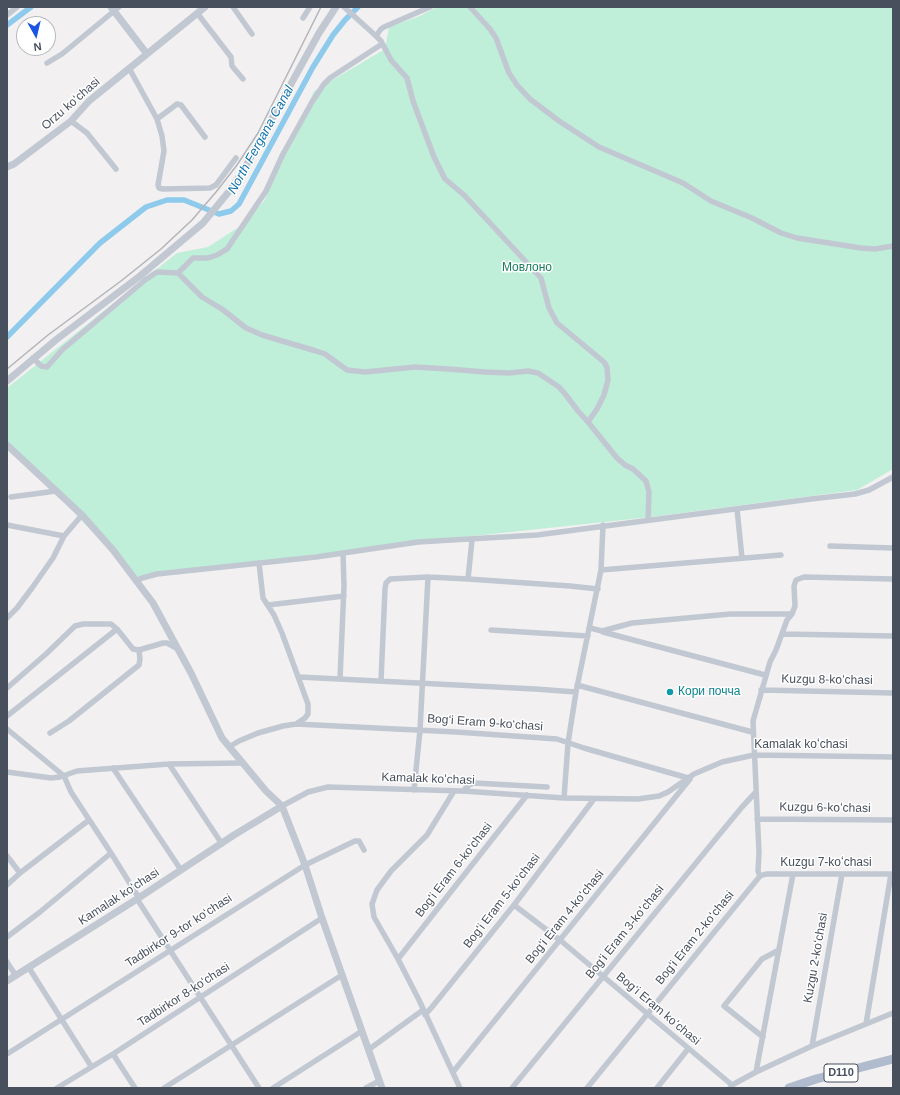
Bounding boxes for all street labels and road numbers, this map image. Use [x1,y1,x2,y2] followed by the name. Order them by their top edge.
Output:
[39,75,103,133] street label: Orzu koʻchasi
[781,672,873,688] street label: Kuzgu 8-koʻchasi
[427,712,543,734] street label: Bogʻi Eram 9-koʻchasi
[754,738,848,752] street label: Kamalak koʻchasi
[381,770,475,788] street label: Kamalak koʻchasi
[779,800,871,816] street label: Kuzgu 6-koʻchasi
[413,820,495,920] street label: Bogʻi Eram 6-koʻchasi
[461,851,543,951] street label: Bogʻi Eram 5-koʻchasi
[780,856,872,870] street label: Kuzgu 7-koʻchasi
[76,866,162,928] street label: Kamalak koʻchasi
[523,867,607,967] street label: Bogʻi Eram 4-koʻchasi
[583,882,667,982] street label: Bogʻi Eram 3-koʻchasi
[653,888,737,988] street label: Bogʻi Eram 2-koʻchasi
[123,891,235,971] street label: Tadbirkor 9-tor koʻchasi
[801,912,831,1004] street label: Kuzgu 2-koʻchasi
[135,960,233,1030] street label: Tadbirkor 8-koʻchasi
[613,970,703,1048] street label: Bogʻi Eram koʻchasi
[824,1064,858,1082] road number: D110

